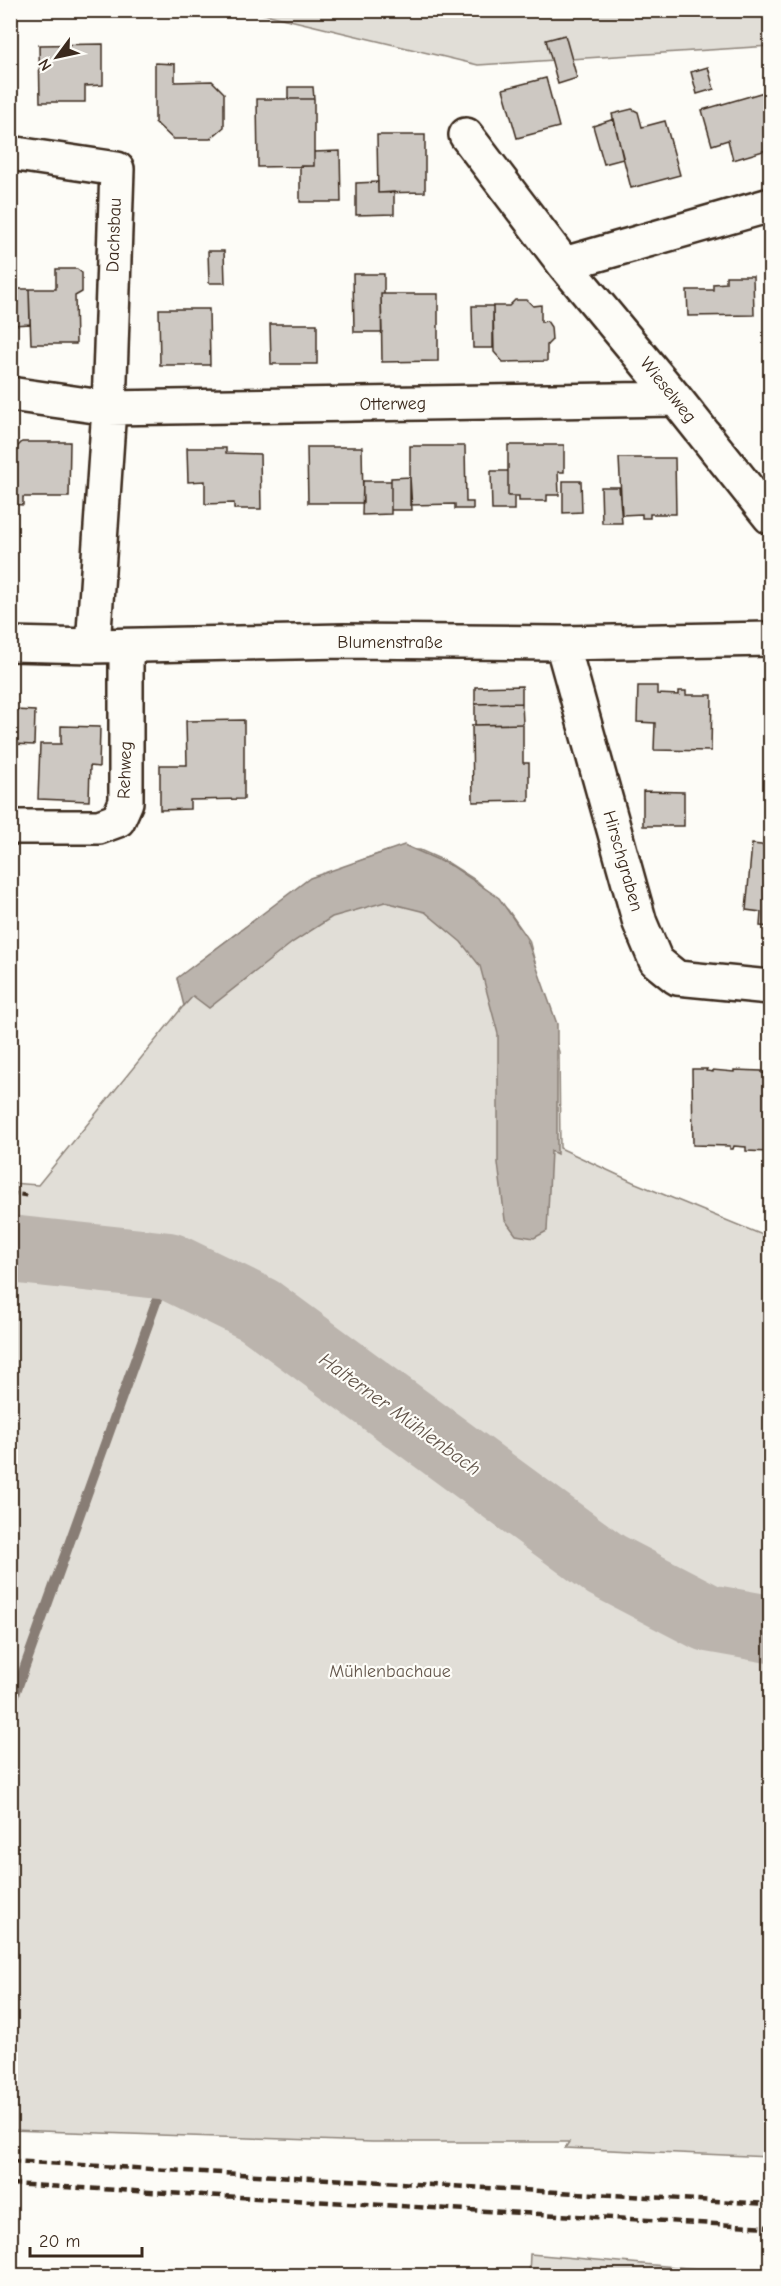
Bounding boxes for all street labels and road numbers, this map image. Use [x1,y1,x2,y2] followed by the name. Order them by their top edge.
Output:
[102,197,126,273] street label: Dachsbau
[635,353,701,427] street label: Wieselweg
[360,393,426,415] street label: Otterweg
[337,632,443,653] street label: Blumenstraße
[113,741,137,799] street label: Rehweg
[599,808,647,914] street label: Hirschgraben

